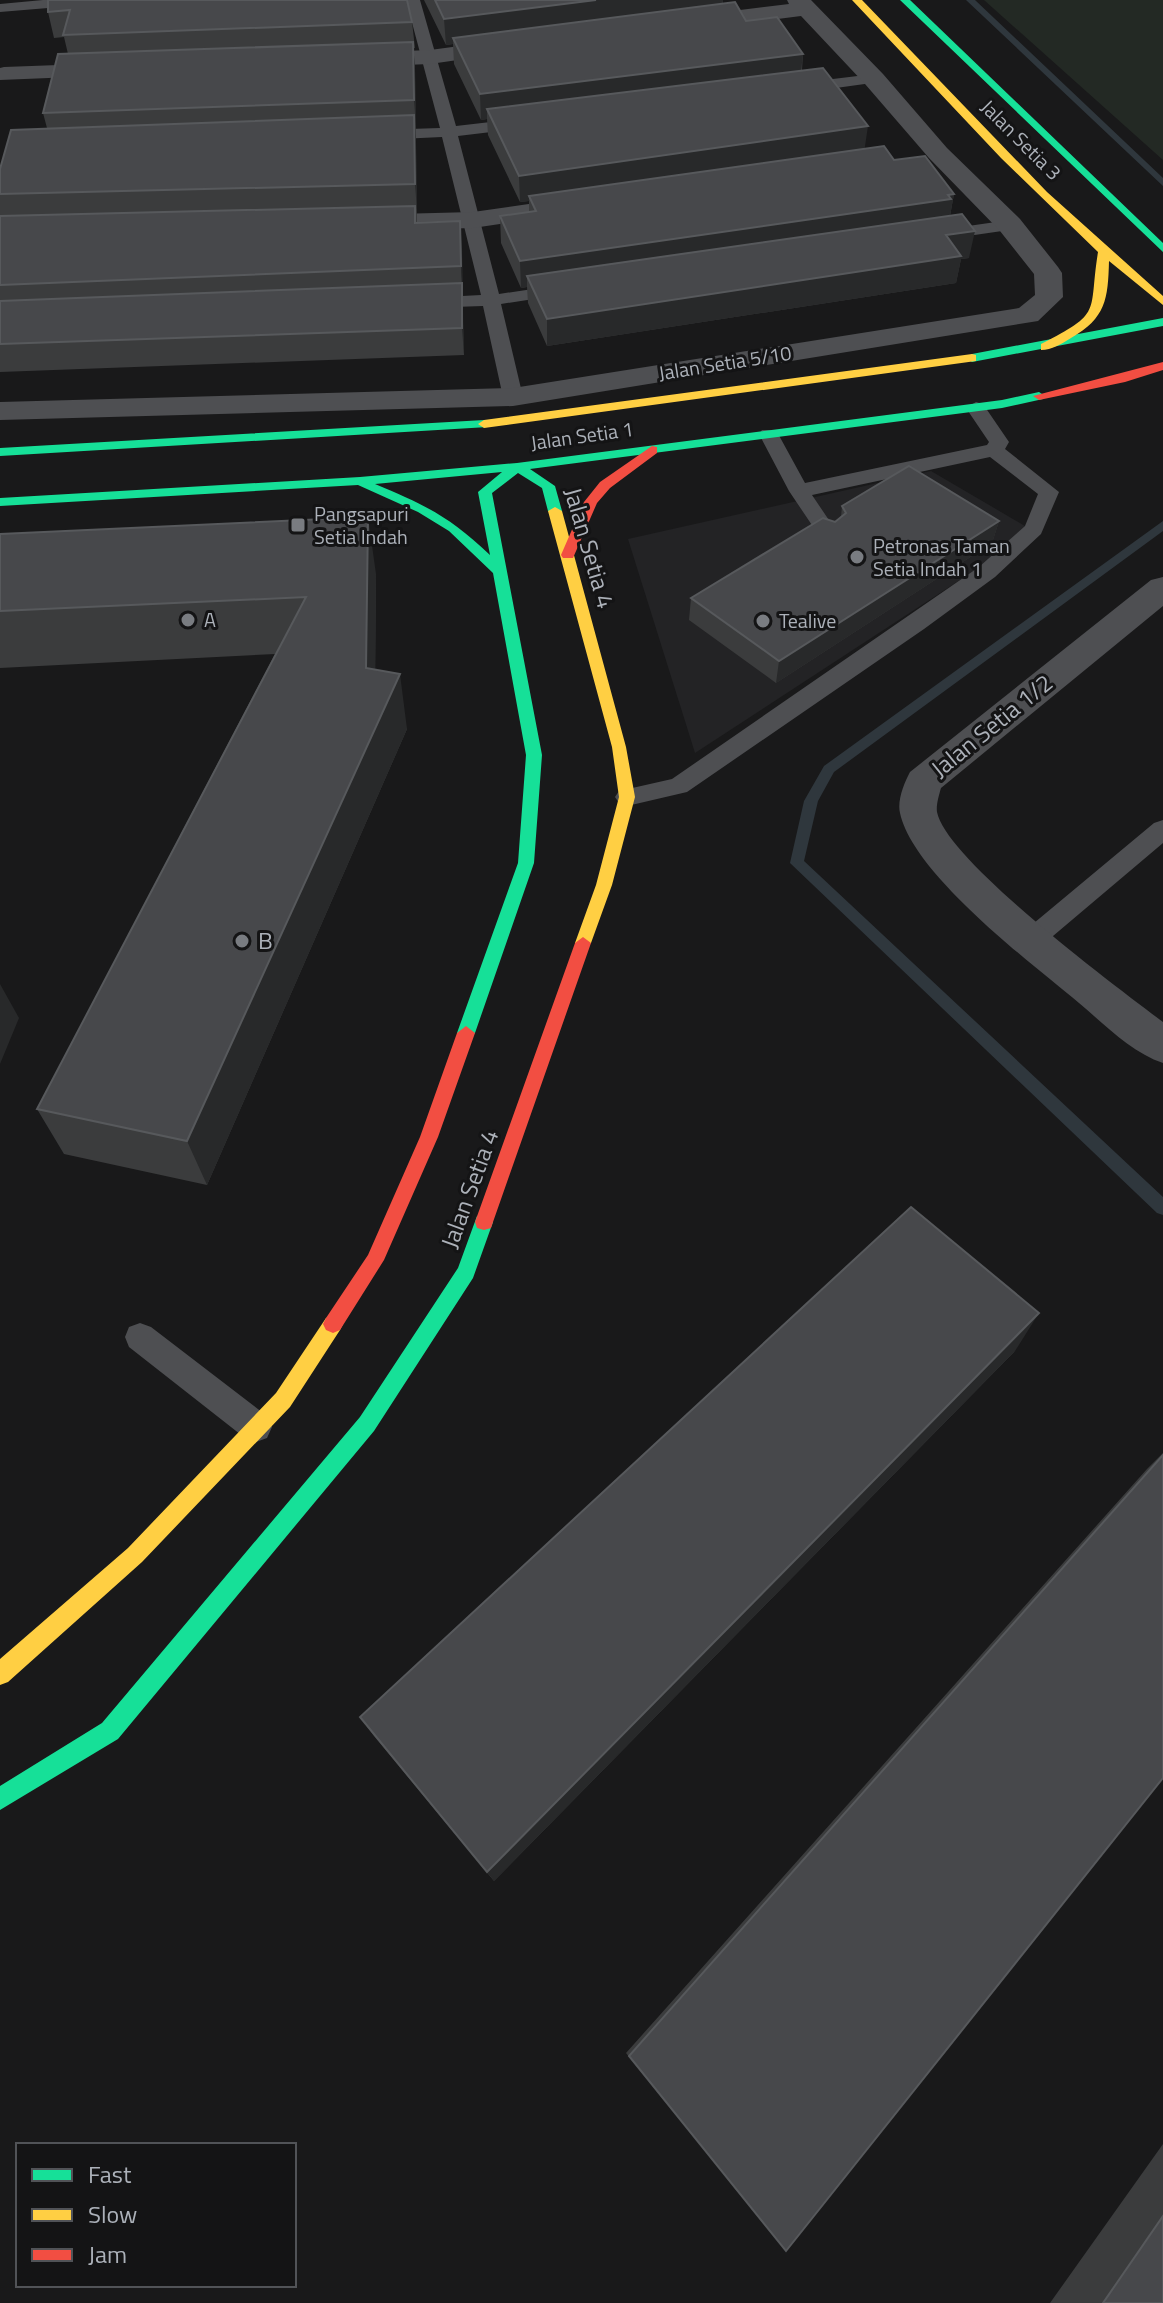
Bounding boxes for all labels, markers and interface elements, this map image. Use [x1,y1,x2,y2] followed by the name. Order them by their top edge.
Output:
[974,92,1069,187] street label: Jalan Setia 3
[656,337,794,388] street label: Jalan Setia 5/10
[529,413,635,458] street label: Jalan Setia 1
[556,483,624,612] street label: Jalan Setia 4
[314,498,409,552] place label: Pangsapuri Setia Indah
[289,516,307,534] marker: Pangsapuri Setia Indah
[873,530,1010,584] place label: Petronas Taman Setia Indah 1
[848,548,866,566] marker: Petronas Taman Setia Indah 1
[204,604,216,635] place label: A
[779,605,836,636] place label: Tealive
[179,611,197,629] marker: A
[754,612,772,630] marker: Tealive
[923,665,1060,786] street label: Jalan Setia 1/2
[258,922,273,958] place label: B
[233,932,251,950] marker: B
[431,1124,507,1253] street label: Jalan Setia 4
[16,2143,296,2287] legend
[88,2156,132,2192] text: Fast
[88,2196,137,2232] text: Slow
[88,2236,127,2272] text: Jam

